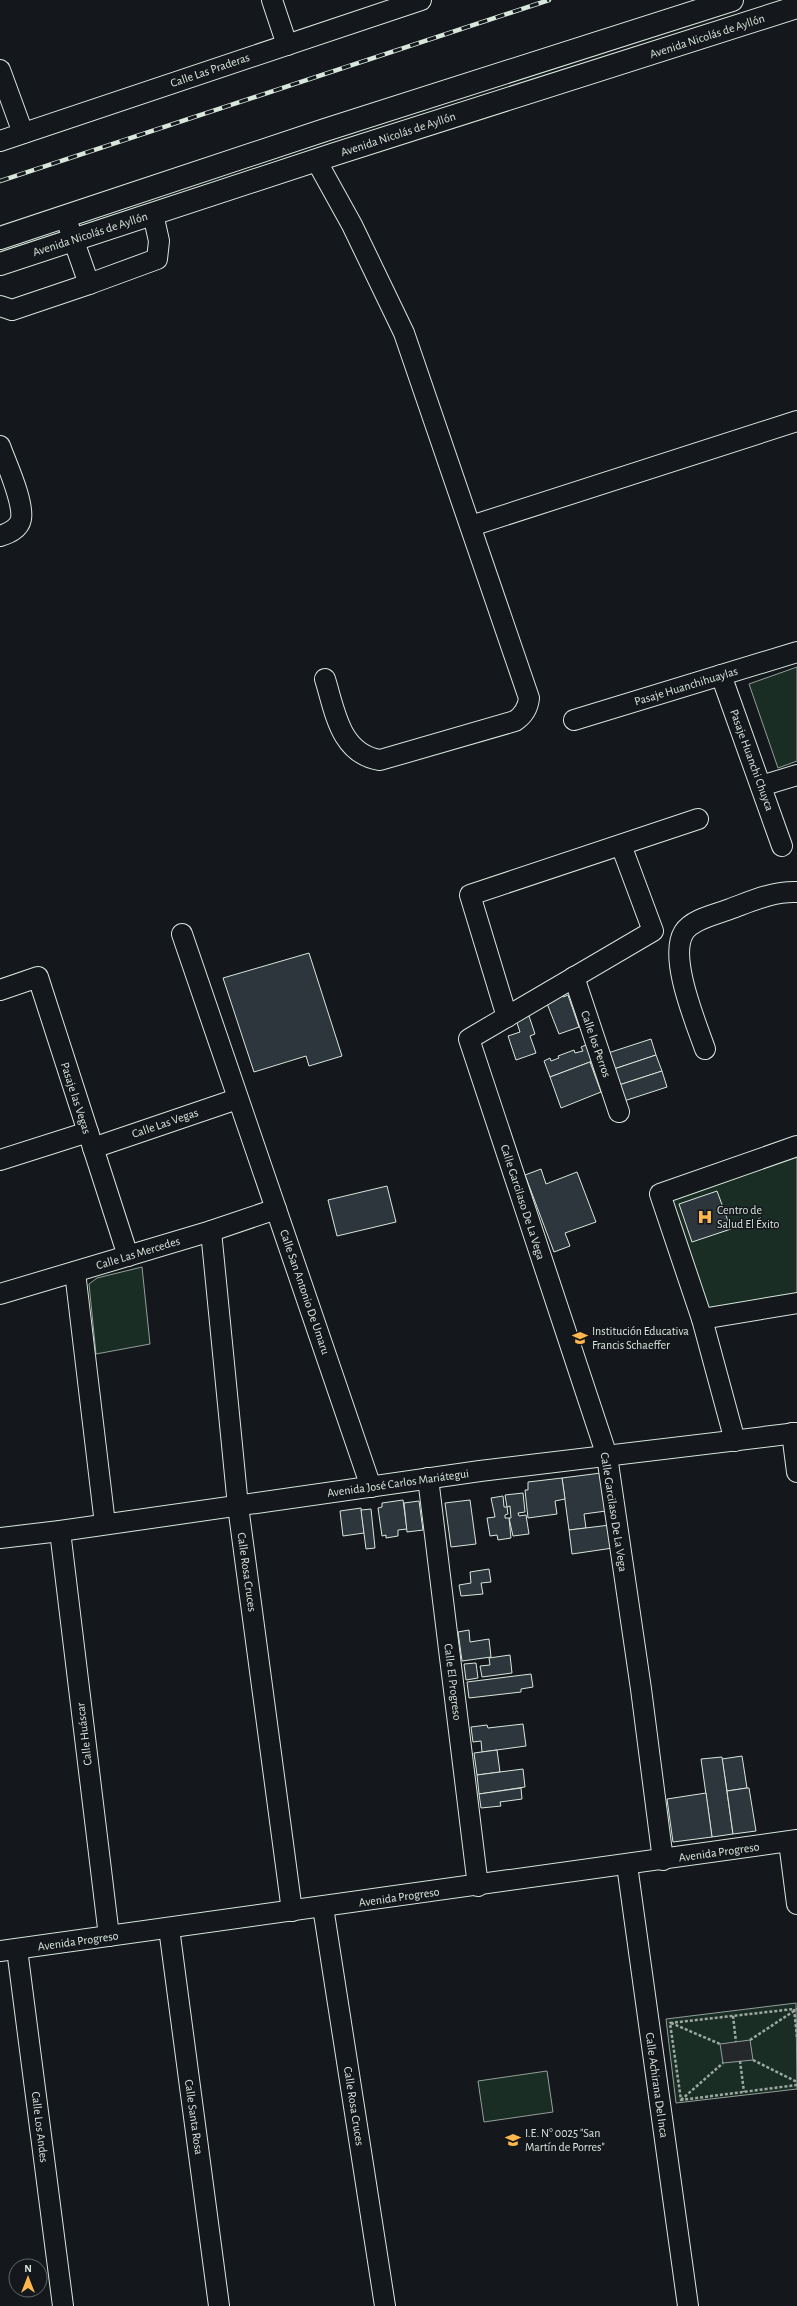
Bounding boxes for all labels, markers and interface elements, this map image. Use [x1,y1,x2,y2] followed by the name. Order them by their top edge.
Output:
[648,12,766,61] street label: Avenida Nicolás de Ayllón
[169,51,251,89] street label: Calle Las Praderas
[339,110,457,159] street label: Avenida Nicolás de Ayllón
[31,210,149,259] street label: Avenida Nicolás de Ayllón
[633,665,739,708] street label: Pasaje Huanchihuaylas
[727,708,776,813] street label: Pasaje Huanchi Chuyca
[579,1009,613,1079] street label: Calle los Perros
[58,1061,93,1136] street label: Pasaje las Vegas
[130,1106,200,1140] street label: Calle Las Vegas
[499,1143,547,1262] street label: Calle Garcilaso De La Vega
[717,1204,780,1230] place label: Centro de Salud El Éxito
[696,1208,714,1226] hospital icon: Centro de Salud El Éxito
[278,1228,332,1356] street label: Calle San Antonio De Umaru
[95,1235,181,1271] street label: Calle Las Mercedes
[592,1325,689,1351] place label: Institución Educativa Francis Schaeffer
[571,1329,589,1347] school or university icon: Institución Educativa Francis Schaeffer
[599,1451,629,1573] street label: Calle Garcilaso De La Vega
[326,1467,470,1499] street label: Avenida José Carlos Mariátegui
[235,1532,259,1612] street label: Calle Rosa Cruces
[442,1643,464,1721] street label: Calle El Progreso
[74,1702,94,1766] street label: Calle Huáscar
[678,1840,760,1864] street label: Avenida Progreso
[358,1885,440,1909] street label: Avenida Progreso
[37,1929,119,1953] street label: Avenida Progreso
[644,2032,670,2139] street label: Calle Achirana Del Inca
[342,2066,366,2146] street label: Calle Rosa Cruces
[183,2079,205,2156] street label: Calle Santa Rosa
[30,2091,50,2163] street label: Calle Los Andes
[525,2127,605,2153] place label: I.E. N° 0025 "San Martín de Porres"
[504,2131,522,2149] school or university icon: I.E. N° 0025 "San Martín de Porres"
[8,2258,48,2298] north arrow
[24,2263,32,2274] text: N

